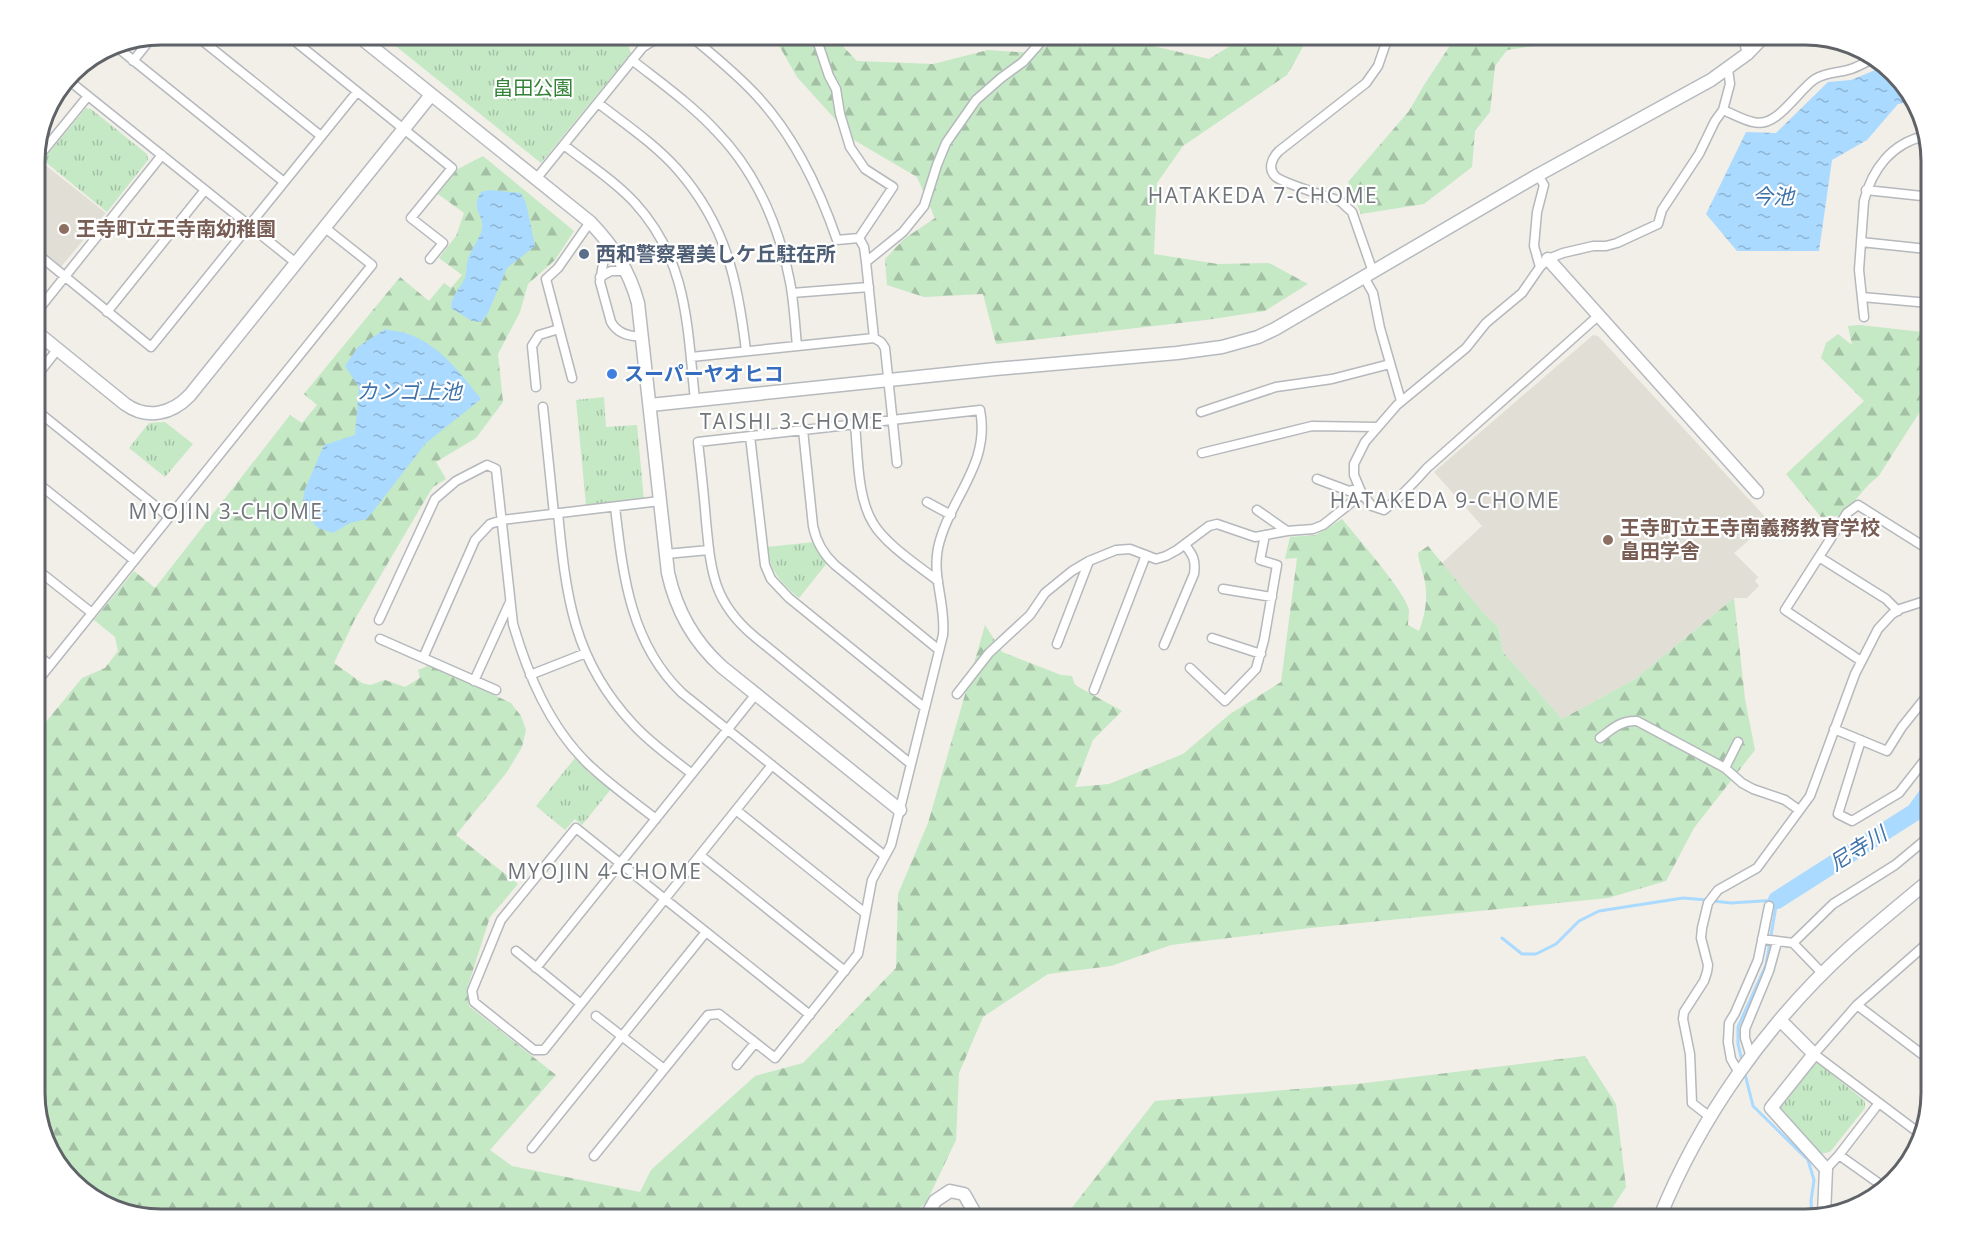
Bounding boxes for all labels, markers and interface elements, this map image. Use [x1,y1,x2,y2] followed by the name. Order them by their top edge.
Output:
[493,74,573,101] park label: 畠田公園
[1148,181,1378,209] district label: HATAKEDA 7-CHOME
[1752,182,1796,210] water label: 今池
[76,215,276,242] place label: 王寺町立王寺南幼稚園
[57,222,71,236] marker: 王寺町立王寺南幼稚園
[596,240,836,267] place label: 西和警察署美しケ丘駐在所
[577,247,591,261] marker: 西和警察署美しケ丘駐在所
[624,360,784,387] place label: スーパーヤオヒコ
[605,367,619,381] marker: スーパーヤオヒコ
[357,377,463,405] water label: カンゴ上池
[700,407,884,435] district label: TAISHI 3-CHOME
[1330,486,1560,514] district label: HATAKEDA 9-CHOME
[128,497,324,525] district label: MYOJIN 3-CHOME
[1620,514,1880,564] place label: 王寺町立王寺南義務教育学校 畠田学舎
[1601,533,1615,547] marker: 王寺町立王寺南義務教育学校 畠田学舎
[1823,819,1893,877] water label: 尼寺川
[507,857,703,885] district label: MYOJIN 4-CHOME

